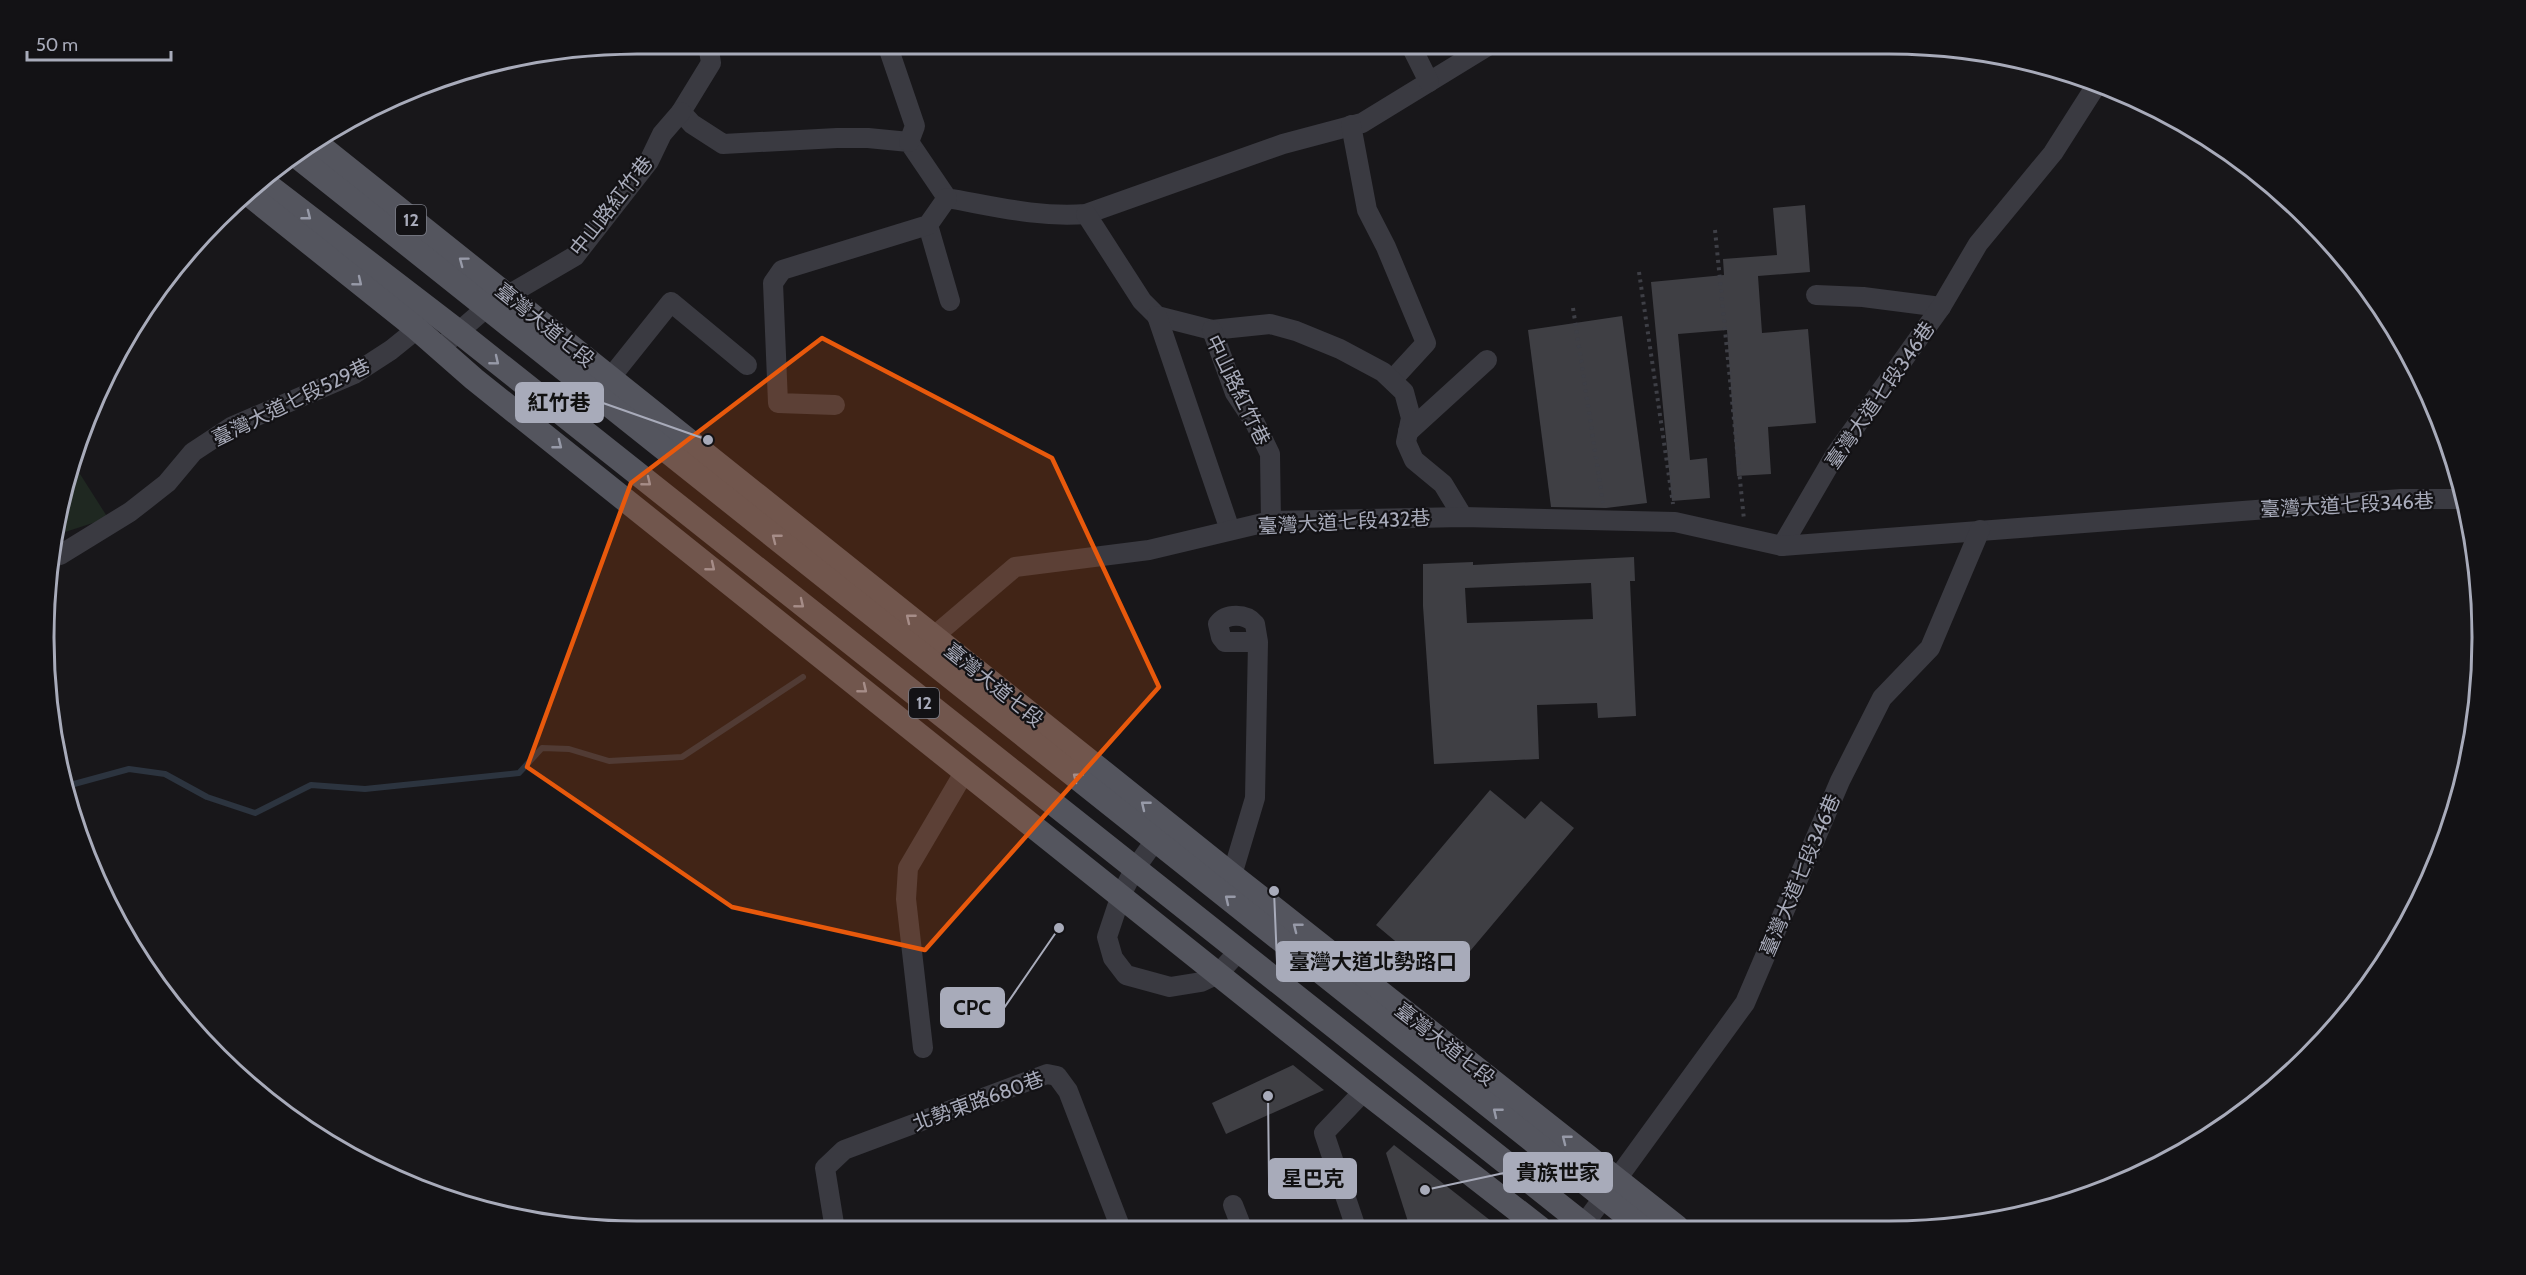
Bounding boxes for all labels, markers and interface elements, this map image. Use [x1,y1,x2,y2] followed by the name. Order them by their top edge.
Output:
[27,24,171,62] scale bar
[36,34,78,56] text: 50 m
[565,151,657,261] street label: 中山路紅竹巷
[396,205,426,235] road number: 12
[301,209,312,220] one-way arrow
[459,257,470,268] one-way arrow
[352,275,363,286] one-way arrow
[491,278,599,372] street label: 臺灣大道七段
[1820,317,1940,473] street label: 臺灣大道七段346巷
[1201,331,1275,449] street label: 中山路紅竹巷
[208,353,374,451] street label: 臺灣大道七段529巷
[488,353,499,364] one-way arrow
[516,383,603,422] callout: 紅竹巷
[528,390,591,415] text: 紅竹巷
[551,438,562,449] one-way arrow
[641,475,652,486] one-way arrow
[2260,488,2434,522] street label: 臺灣大道七段346巷
[1257,505,1431,539] street label: 臺灣大道七段432巷
[772,535,783,546] one-way arrow
[704,559,715,570] one-way arrow
[793,596,804,607] one-way arrow
[906,614,917,625] one-way arrow
[940,638,1048,732] street label: 臺灣大道七段
[856,681,867,692] one-way arrow
[909,688,939,718] road number: 12
[1073,774,1084,785] one-way arrow
[1755,790,1845,960] street label: 臺灣大道七段346巷
[1140,802,1151,813] one-way arrow
[1225,895,1236,906] one-way arrow
[1293,923,1304,934] one-way arrow
[1277,942,1469,981] callout: 臺灣大道北勢路口
[1289,949,1457,974] text: 臺灣大道北勢路口
[941,988,1004,1027] callout: CPC
[953,995,991,1020] text: CPC
[1390,998,1500,1090] street label: 臺灣大道七段
[909,1066,1047,1136] street label: 北勢東路680巷
[1493,1108,1504,1119] one-way arrow
[1561,1135,1572,1146] one-way arrow
[1504,1153,1612,1192] callout: 貴族世家
[1269,1159,1356,1198] callout: 星巴克
[1516,1160,1600,1185] text: 貴族世家
[1282,1166,1345,1191] text: 星巴克

